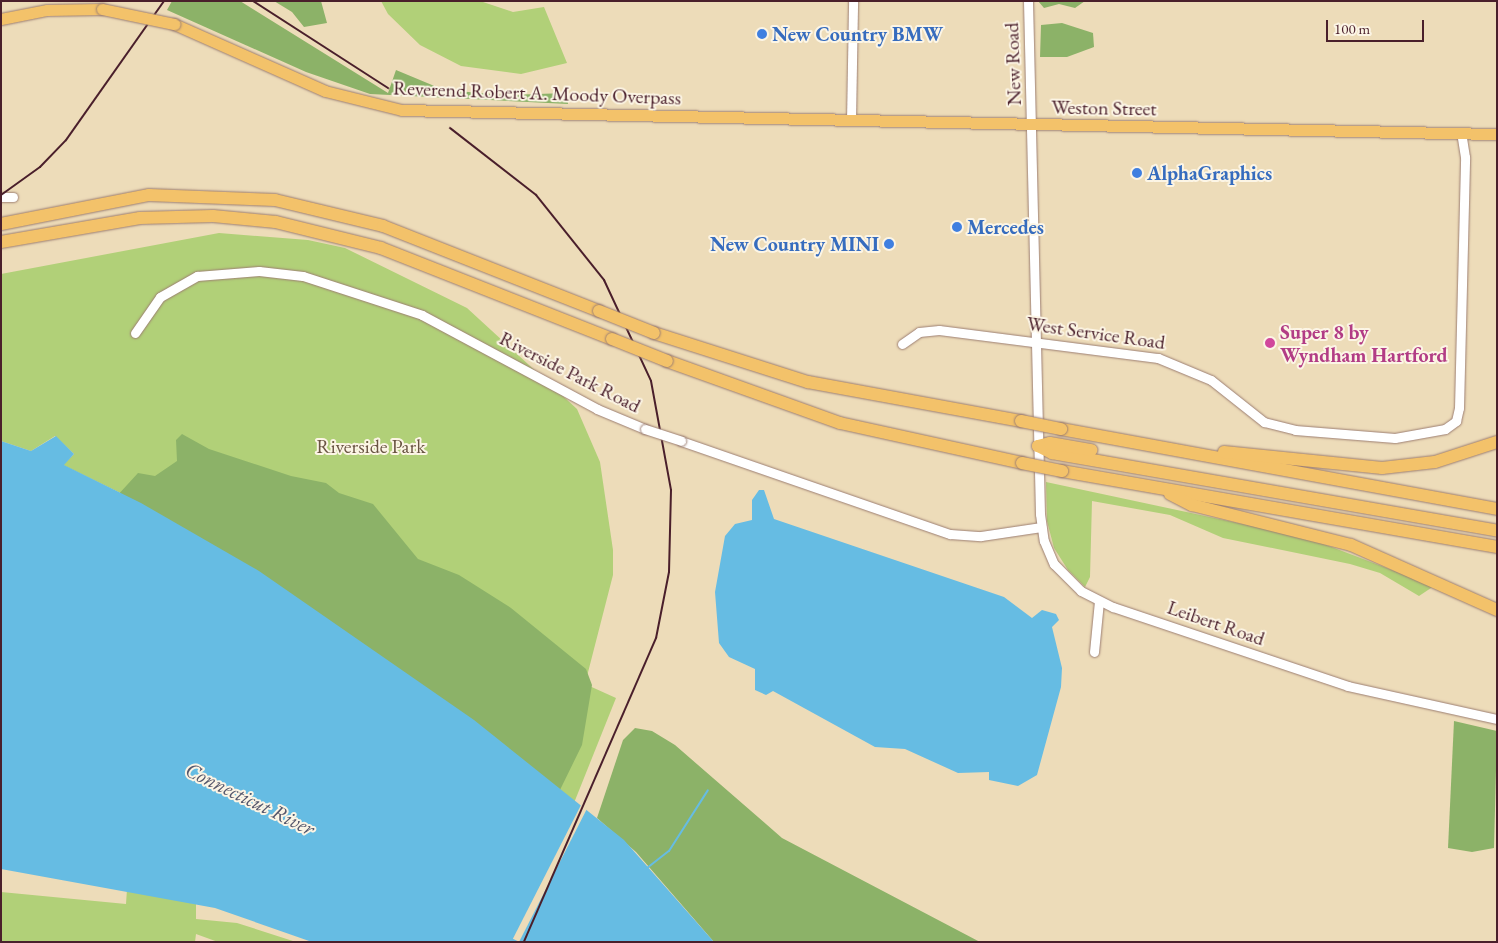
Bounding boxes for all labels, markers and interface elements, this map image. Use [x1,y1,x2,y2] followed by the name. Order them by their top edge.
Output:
[1328,10,1426,42] scale bar
[1334,19,1370,38] text: 100 m
[772,22,943,46] place label: New Country BMW
[1000,22,1026,106] street label: New Road
[756,28,768,40] marker: New Country BMW
[393,76,681,110] street label: Reverend Robert A. Moody Overpass
[1051,95,1157,121] street label: Weston Street
[1147,161,1272,185] place label: AlphaGraphics
[1131,167,1143,179] marker: AlphaGraphics
[967,215,1044,239] place label: Mercedes
[951,221,963,233] marker: Mercedes
[710,232,879,256] place label: New Country MINI
[883,238,895,250] marker: New Country MINI
[1025,311,1167,355] street label: West Service Road
[1280,320,1448,367] place label: Super 8 by Wyndham Hartford
[495,326,645,418] street label: Riverside Park Road
[1264,337,1276,349] marker: Super 8 by Wyndham Hartford
[316,434,426,458] park label: Riverside Park
[1164,595,1268,651] street label: Leibert Road
[181,757,319,841] water label: Connecticut River

